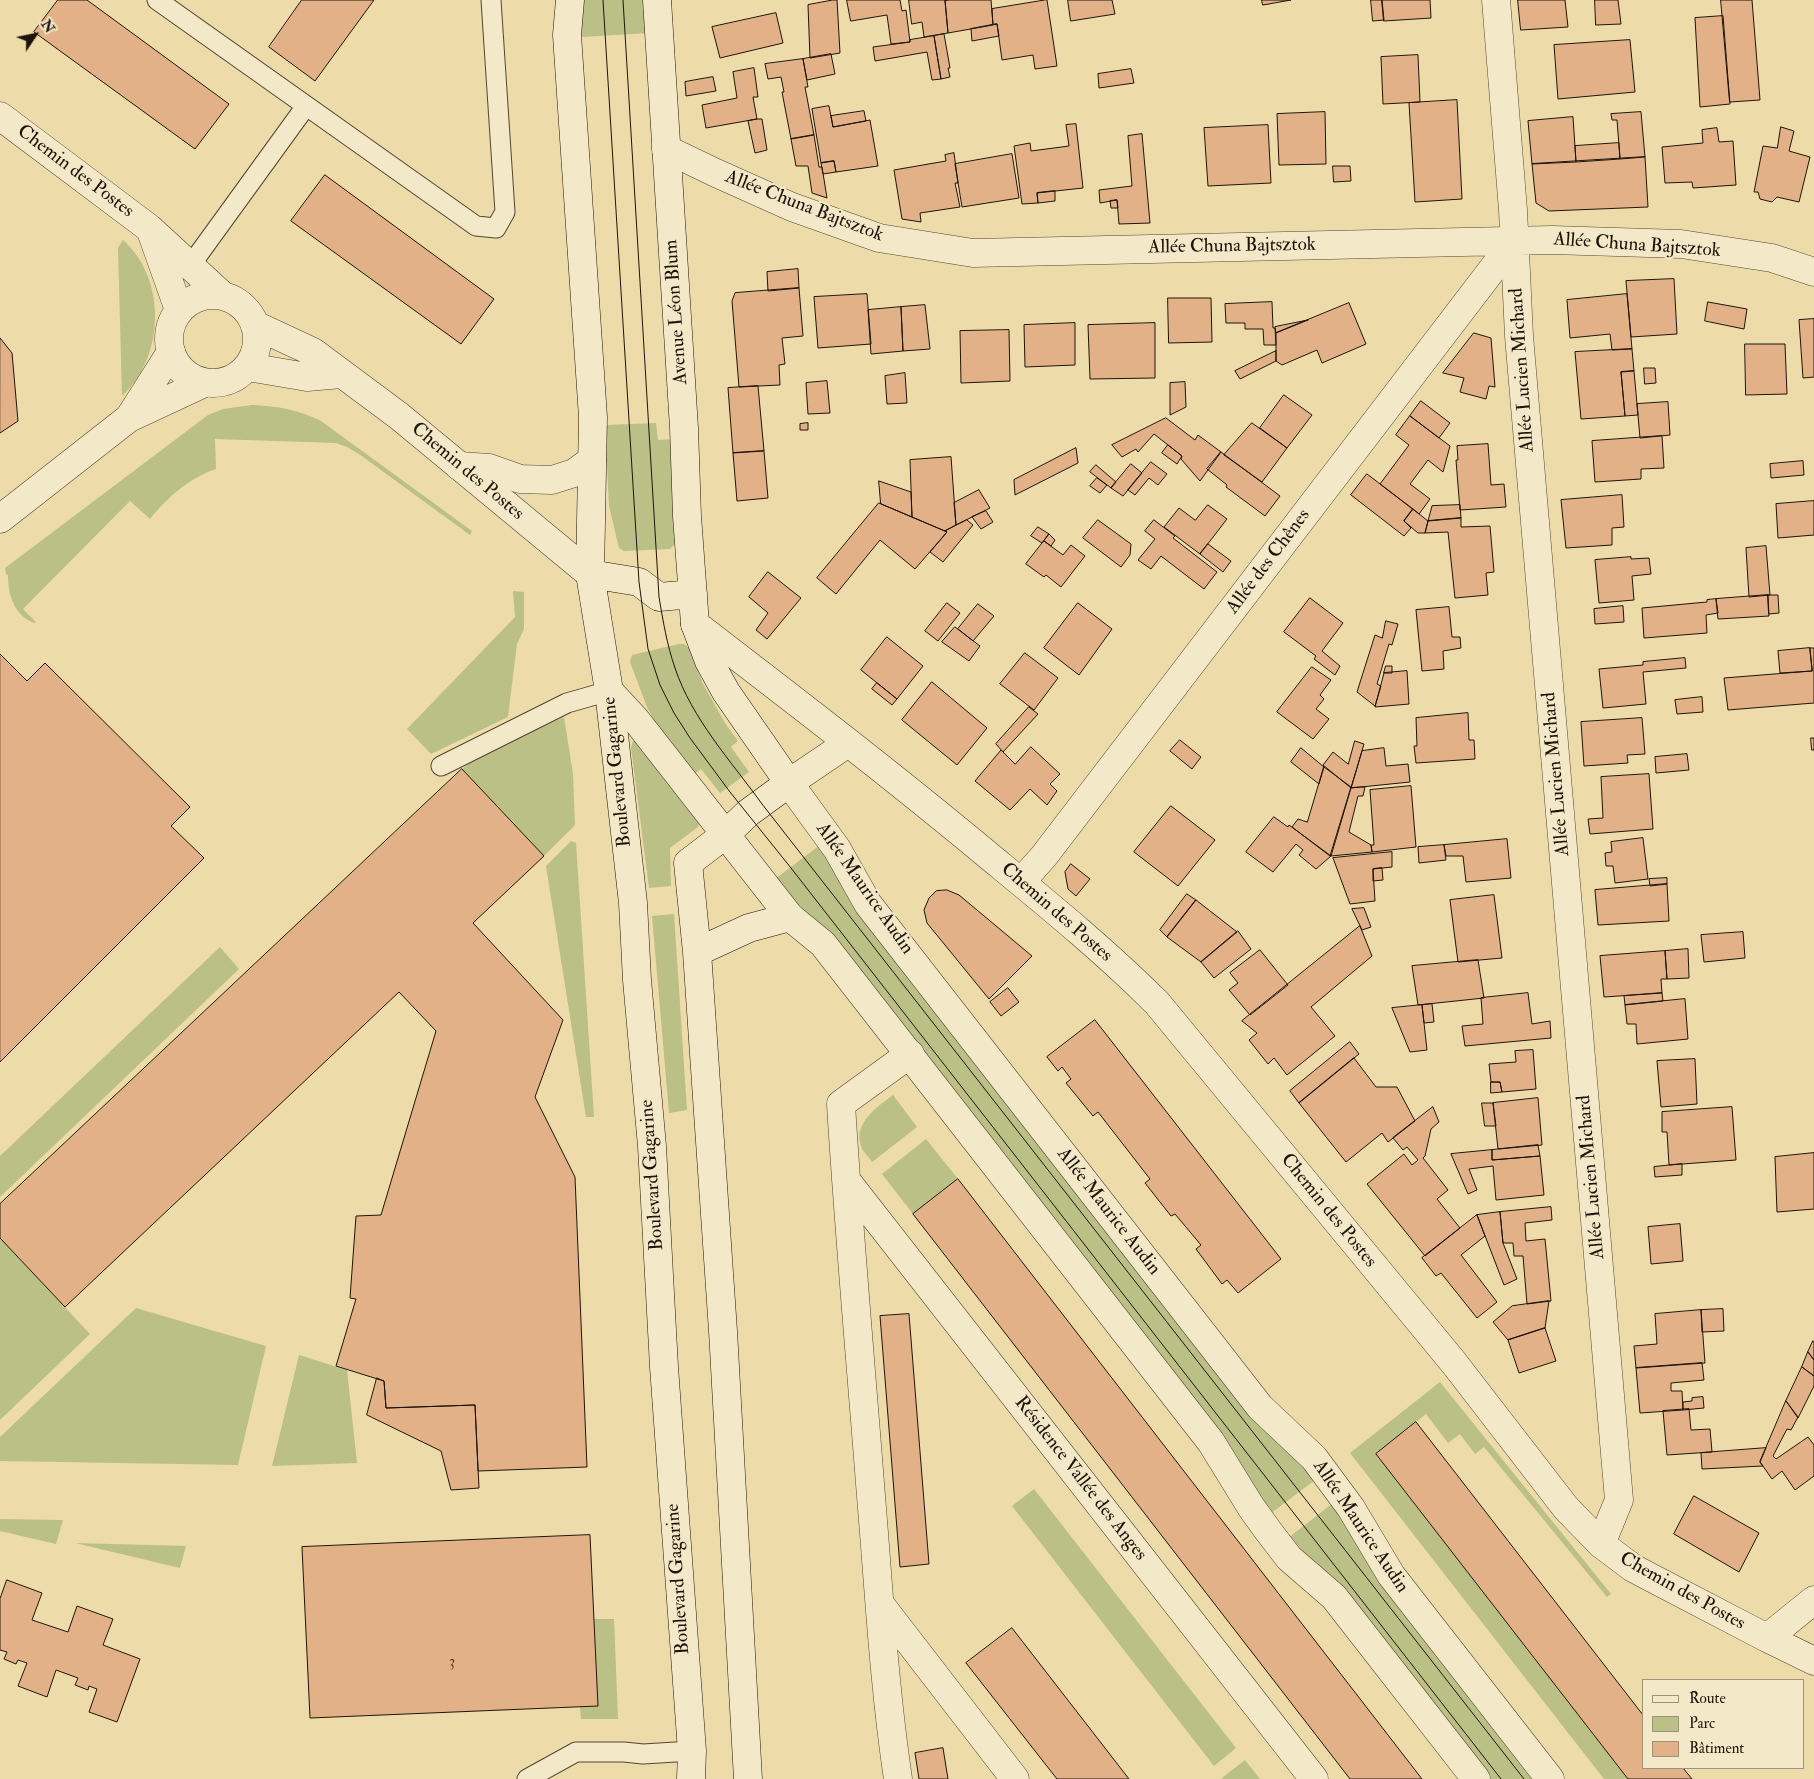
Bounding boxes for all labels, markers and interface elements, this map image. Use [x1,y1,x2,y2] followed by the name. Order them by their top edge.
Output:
[10,10,60,60] north arrow
[37,16,58,36] text: N
[12,121,138,223] street label: Chemin des Postes
[722,166,886,248] street label: Allée Chuna Bajtsztok
[1553,229,1721,263] street label: Allée Chuna Bajtsztok
[1148,234,1316,260] street label: Allée Chuna Bajtsztok
[661,239,693,385] street label: Avenue Léon Blum
[1506,287,1540,453] street label: Allée Lucien Michard
[406,418,528,526] street label: Chemin des Postes
[1222,505,1316,619] street label: Allée des Chênes
[1538,691,1576,857] street label: Allée Lucien Michard
[599,696,637,848] street label: Boulevard Gagarine
[810,819,918,959] street label: Allée Maurice Audin
[996,858,1116,968] street label: Chemin des Postes
[1573,1094,1611,1260] street label: Allée Lucien Michard
[636,1099,670,1251] street label: Boulevard Gagarine
[1051,1144,1165,1280] street label: Allée Maurice Audin
[1275,1149,1381,1273] street label: Chemin des Postes
[1009,1392,1151,1566] street label: Résidence Vallée des Anges
[1307,1456,1413,1598] street label: Allée Maurice Audin
[662,1503,696,1655] street label: Boulevard Gagarine
[1615,1548,1749,1636] street label: Chemin des Postes
[449,1653,455,1673] house number: 3
[1642,1679,1804,1769] legend
[1689,1689,1726,1708] text: Route
[1689,1714,1715,1733] text: Parc
[1689,1739,1744,1758] text: Bâtiment

